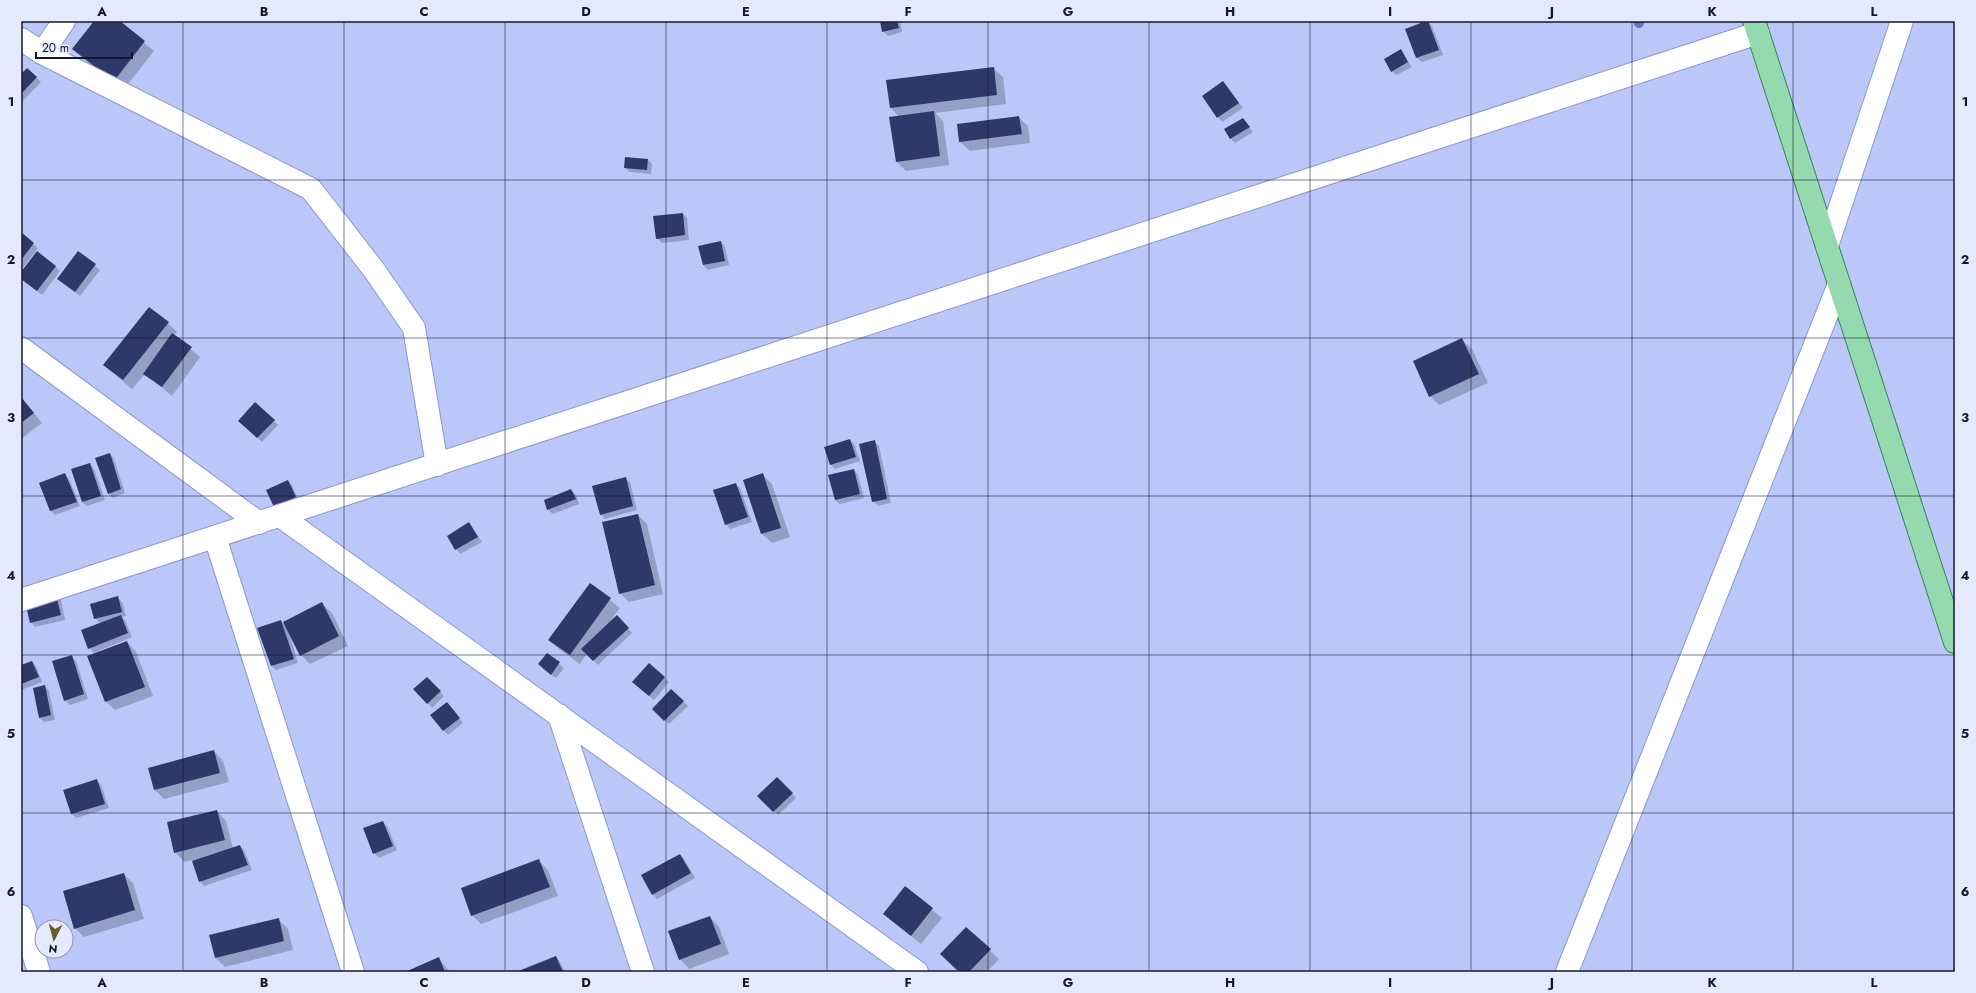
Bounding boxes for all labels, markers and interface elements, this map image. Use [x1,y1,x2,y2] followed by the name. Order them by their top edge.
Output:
[96,2,107,21] text: A
[260,2,269,21] text: B
[419,2,429,21] text: C
[581,2,591,21] text: D
[742,2,750,21] text: E
[904,2,912,21] text: F
[1063,2,1074,21] text: G
[1225,2,1235,21] text: H
[1388,2,1392,21] text: I
[1547,2,1554,21] text: J
[1707,2,1717,21] text: K
[1871,2,1878,21] text: L
[36,34,132,60] scale bar
[42,39,69,57] text: 20 m
[8,92,14,111] text: 1
[1962,92,1968,111] text: 1
[7,250,15,269] text: 2
[1961,250,1969,269] text: 2
[7,408,15,427] text: 3
[1961,408,1969,427] text: 3
[6,566,16,585] text: 4
[1960,566,1970,585] text: 4
[7,724,15,743] text: 5
[1961,724,1969,743] text: 5
[7,882,16,901] text: 6
[1961,882,1970,901] text: 6
[34,919,74,959] north arrow
[48,941,58,957] text: N
[96,973,107,992] text: A
[260,973,269,992] text: B
[419,973,429,992] text: C
[581,973,591,992] text: D
[742,973,750,992] text: E
[904,973,912,992] text: F
[1063,973,1074,992] text: G
[1225,973,1235,992] text: H
[1388,973,1392,992] text: I
[1547,973,1554,992] text: J
[1707,973,1717,992] text: K
[1871,973,1878,992] text: L

